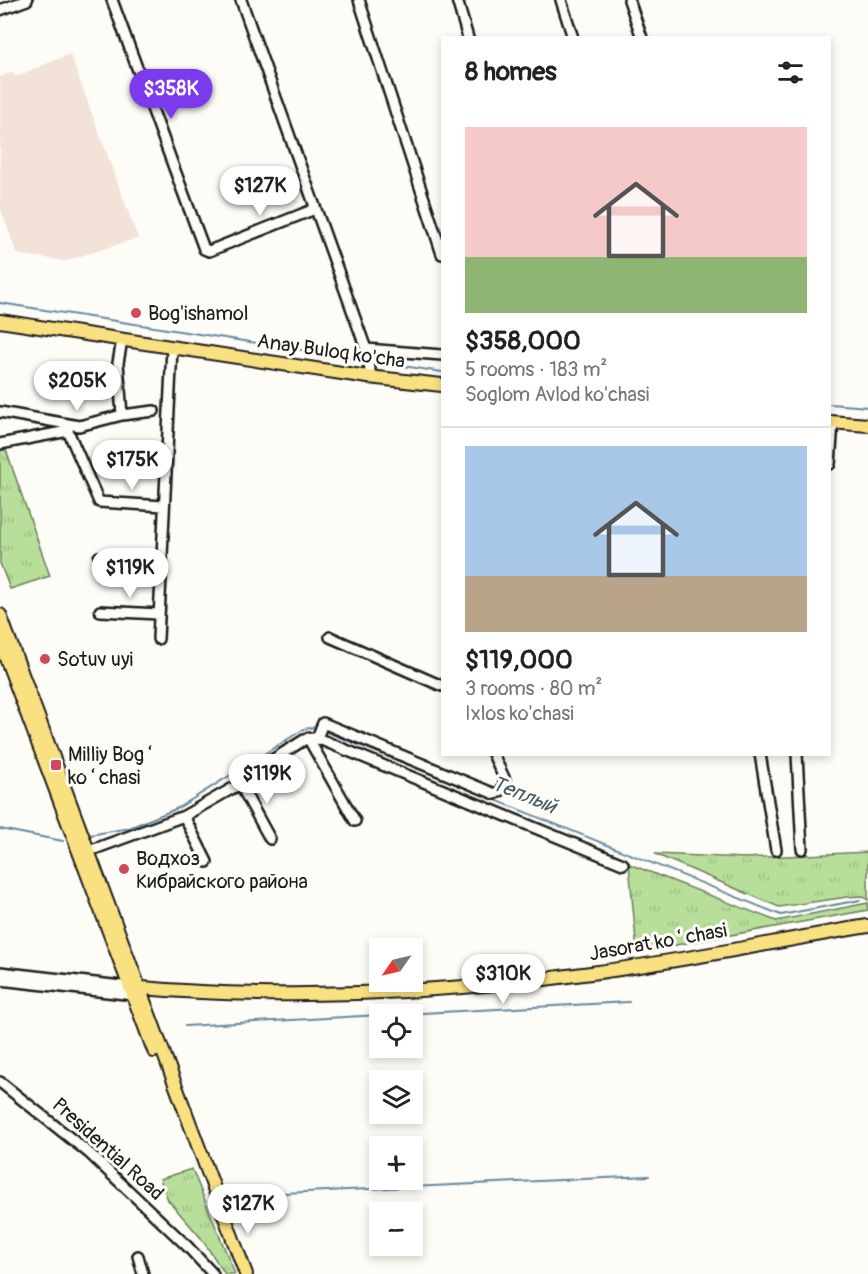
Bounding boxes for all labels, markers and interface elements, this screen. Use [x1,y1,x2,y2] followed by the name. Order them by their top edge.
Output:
[465,56,557,88] text: 8 homes
[774,56,807,89] icon: filters
[129,69,213,120] pin: $358K
[144,76,198,101] text: $358K
[218,166,302,217] pin: $127K
[582,166,690,274] icon: home
[234,173,286,198] text: $127K
[148,301,249,326] place label: Bog'ishamol
[129,306,143,320] marker: Bog'ishamol
[465,325,581,357] text: $358,000
[256,328,406,374] street label: Anay Buloq ko'cha
[465,357,607,382] text: 5 rooms · 183 m²
[35,361,119,412] pin: $205K
[48,368,106,393] text: $205K
[465,382,649,407] text: Soglom Avlod ko'chasi
[90,440,174,491] pin: $175K
[106,447,158,472] text: $175K
[582,485,690,593] icon: home
[88,548,172,599] pin: $119K
[106,555,154,580] text: $119K
[465,644,573,676] text: $119,000
[57,647,133,672] place label: Sotuv uyi
[38,652,52,666] marker: Sotuv uyi
[465,676,602,701] text: 3 rooms · 80 m²
[465,701,574,726] text: Ixlos ko'chasi
[68,742,156,790] place label: Milliy Bogʻ koʻchasi
[225,754,309,805] pin: $119K
[49,758,63,772] marker: Milliy Bogʻ koʻchasi
[243,761,291,786] text: $119K
[488,770,562,821] water label: Теплый
[136,846,308,894] place label: Водхоз Кибрайского района
[117,862,131,876] marker: Водхоз Кибрайского района
[587,918,729,966] street label: Jasorat koʻchasi
[369,938,423,992] north arrow
[369,938,423,1256] map controls
[461,954,545,1005] pin: $310K
[475,961,531,986] text: $310K
[369,1004,423,1058] button: locate
[369,1070,423,1124] button: layers
[47,1092,169,1206] street label: Presidential Road
[369,1136,423,1190] button: +
[206,1184,290,1235] pin: $127K
[222,1191,274,1216] text: $127K
[369,1202,423,1256] button: −

